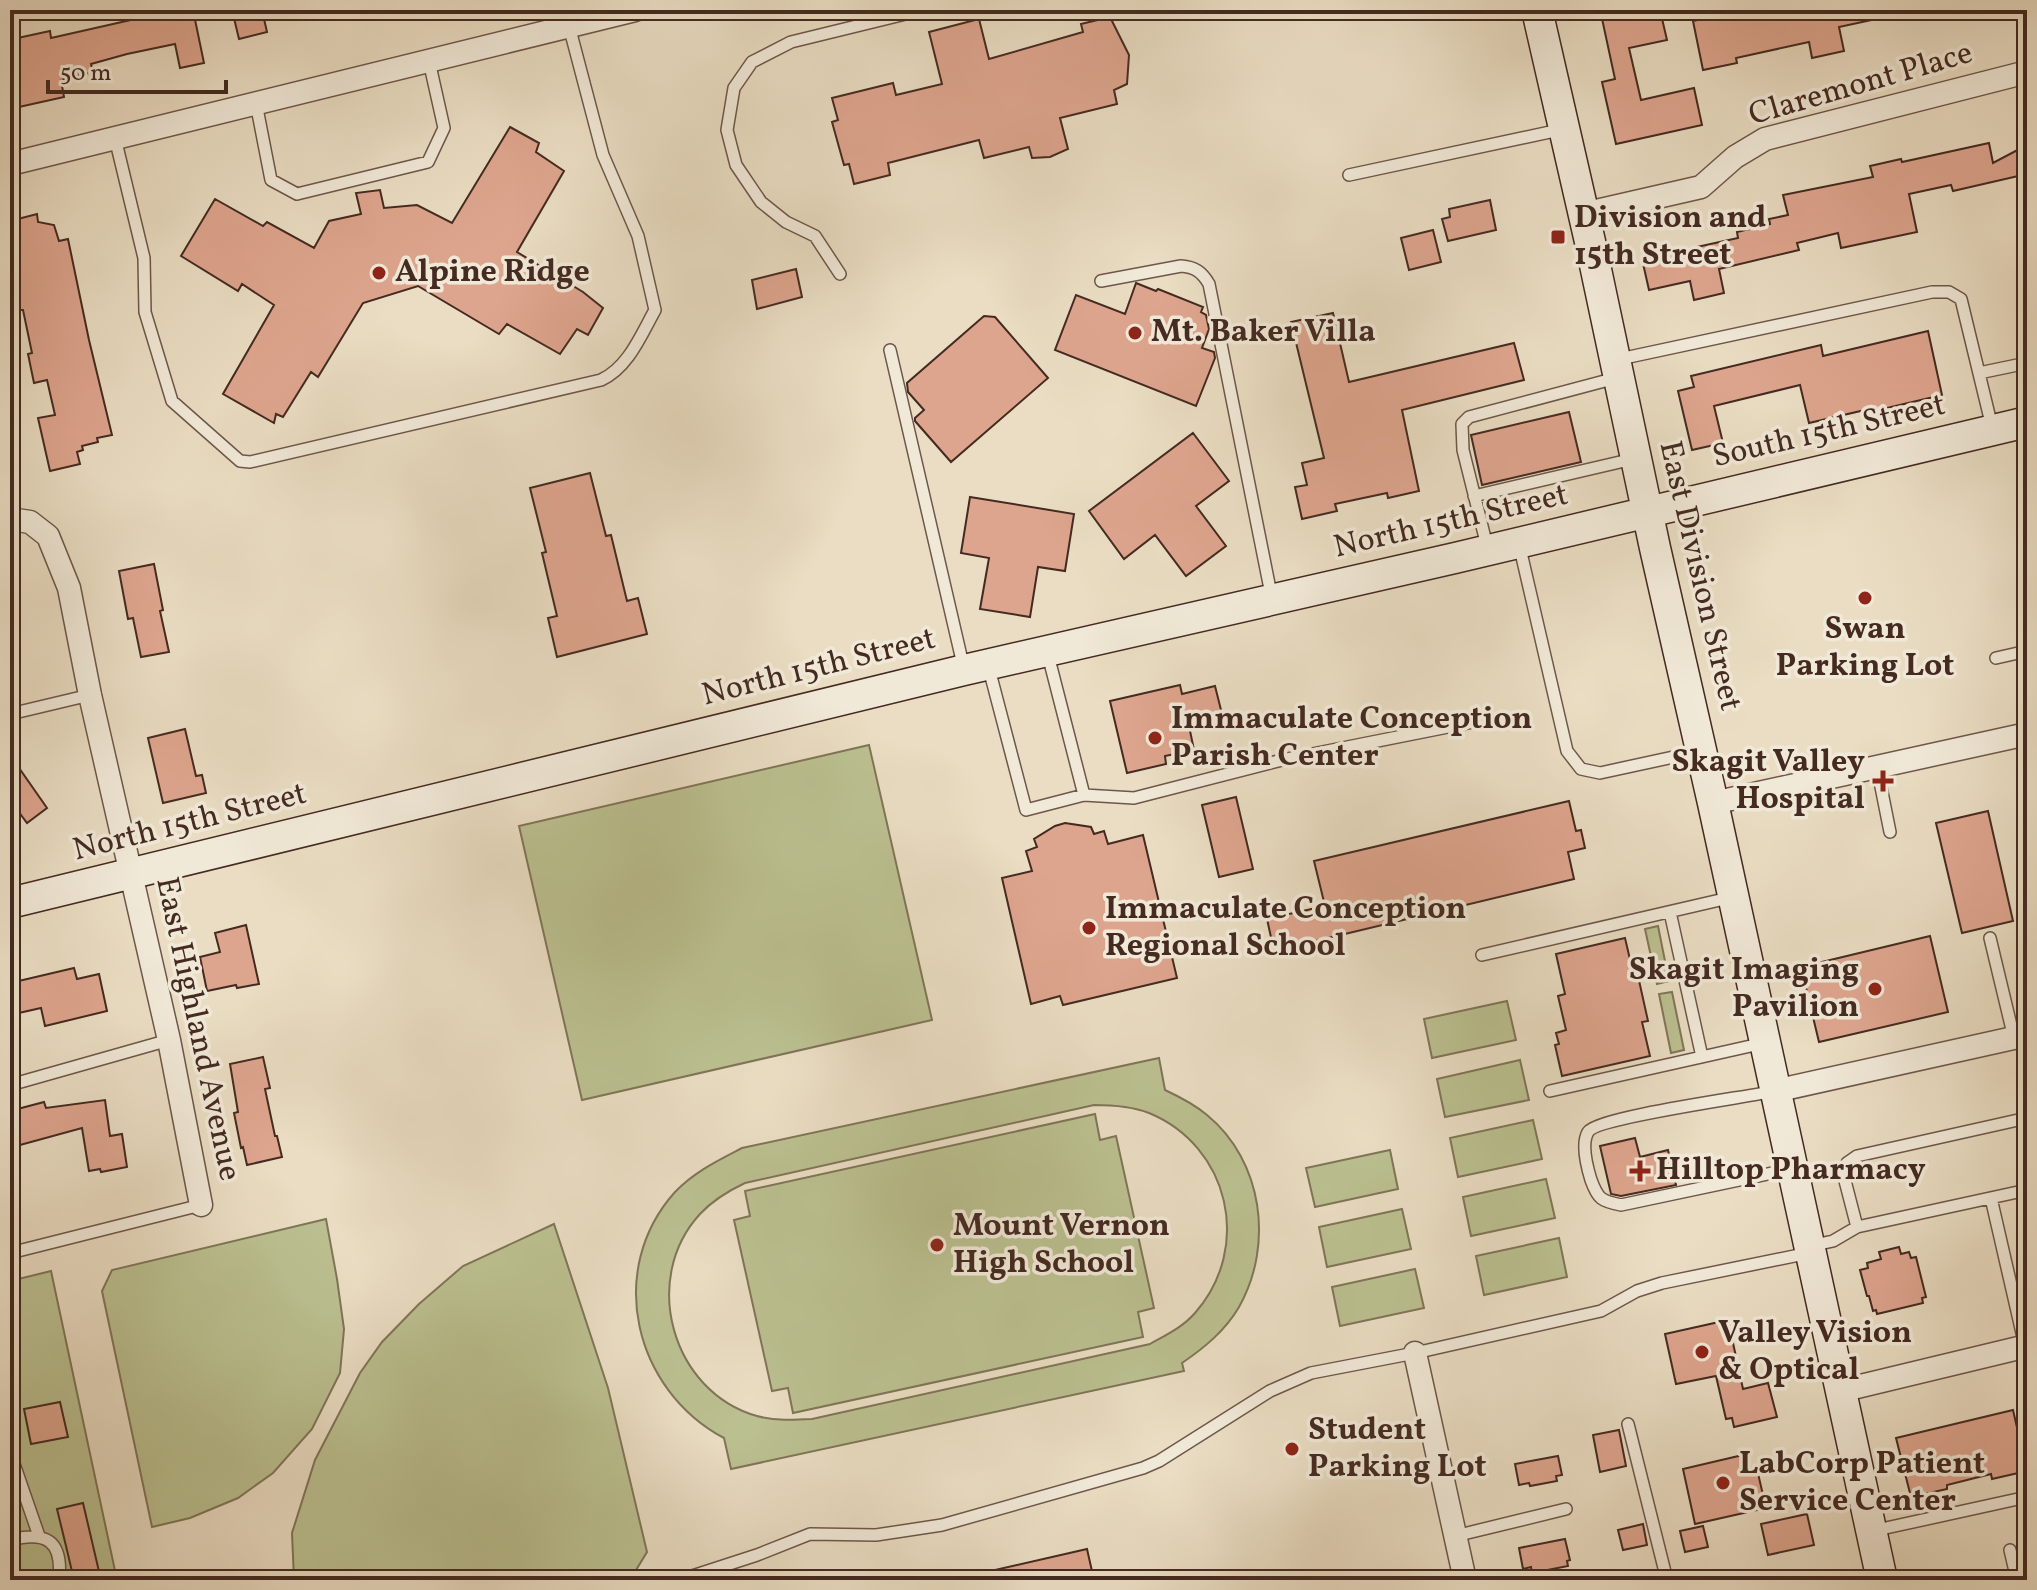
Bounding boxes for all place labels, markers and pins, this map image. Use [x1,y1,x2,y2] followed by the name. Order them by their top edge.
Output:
[1574,197,1766,278] place label: Division and 15th Street
[1549,228,1567,246] marker: Division and 15th Street
[395,251,590,295] place label: Alpine Ridge
[370,264,388,282] marker: Alpine Ridge
[1151,311,1376,355] place label: Mt. Baker Villa
[1126,324,1144,342] marker: Mt. Baker Villa
[1856,589,1874,607] marker: Swan Parking Lot
[1776,608,1954,689] place label: Swan Parking Lot
[1171,698,1532,779] place label: Immaculate Conception Parish Center
[1146,729,1164,747] marker: Immaculate Conception Parish Center
[1672,741,1865,822] place label: Skagit Valley Hospital
[1872,770,1894,792] marker: Skagit Valley Hospital
[1105,888,1466,969] place label: Immaculate Conception Regional School
[1080,919,1098,937] marker: Immaculate Conception Regional School
[1629,949,1859,1030] place label: Skagit Imaging Pavilion
[1866,980,1884,998] marker: Skagit Imaging Pavilion
[1656,1149,1926,1193] place label: Hilltop Pharmacy
[1631,1162,1649,1180] marker: Hilltop Pharmacy
[953,1205,1170,1286] place label: Mount Vernon High School
[928,1236,946,1254] marker: Mount Vernon High School
[1718,1312,1912,1393] place label: Valley Vision & Optical
[1693,1343,1711,1361] marker: Valley Vision & Optical
[1308,1409,1486,1490] place label: Student Parking Lot
[1283,1440,1301,1458] marker: Student Parking Lot
[1739,1443,1985,1524] place label: LabCorp Patient Service Center
[1714,1474,1732,1492] marker: LabCorp Patient Service Center

